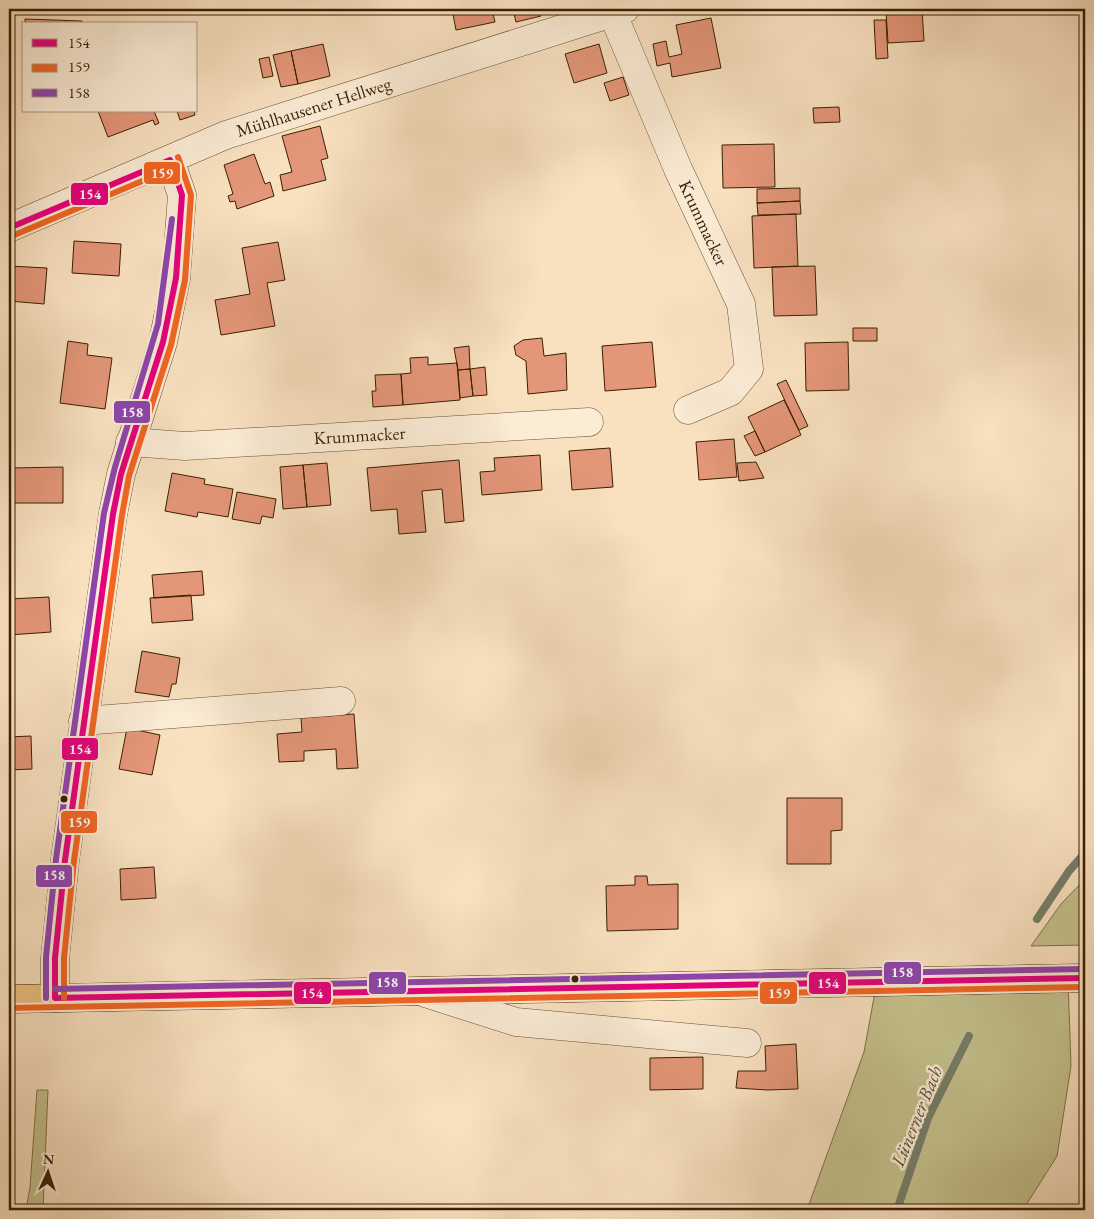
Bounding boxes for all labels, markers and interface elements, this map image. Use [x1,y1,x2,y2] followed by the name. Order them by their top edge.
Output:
[22,22,198,112] legend
[68,33,90,52] text: 154
[68,57,90,76] text: 159
[233,72,394,142] street label: Mühlhausener Hellweg
[68,83,90,102] text: 158
[143,161,181,185] line badge: 159
[151,164,174,182] text: 159
[674,176,734,269] street label: Krummacker
[70,182,109,206] line badge: 154
[79,185,102,203] text: 154
[113,400,151,424] line badge: 158
[121,403,143,421] text: 158
[313,421,406,449] street label: Krummacker
[61,737,99,761] line badge: 154
[69,740,92,758] text: 154
[59,794,69,804] unlabelled marker
[60,810,98,834] line badge: 159
[68,813,91,831] text: 159
[35,864,73,888] line badge: 158
[43,866,65,884] text: 158
[883,961,922,985] line badge: 158
[891,963,913,981] text: 158
[368,971,407,995] line badge: 158
[808,971,847,995] line badge: 154
[376,973,398,991] text: 158
[570,974,580,984] unlabelled marker
[817,974,840,992] text: 154
[293,981,332,1005] line badge: 154
[759,981,798,1005] line badge: 159
[301,984,324,1002] text: 154
[768,984,791,1002] text: 159
[885,1062,948,1171] water label: Lünerner Bach
[22,1146,72,1196] north arrow
[43,1150,55,1168] text: N

